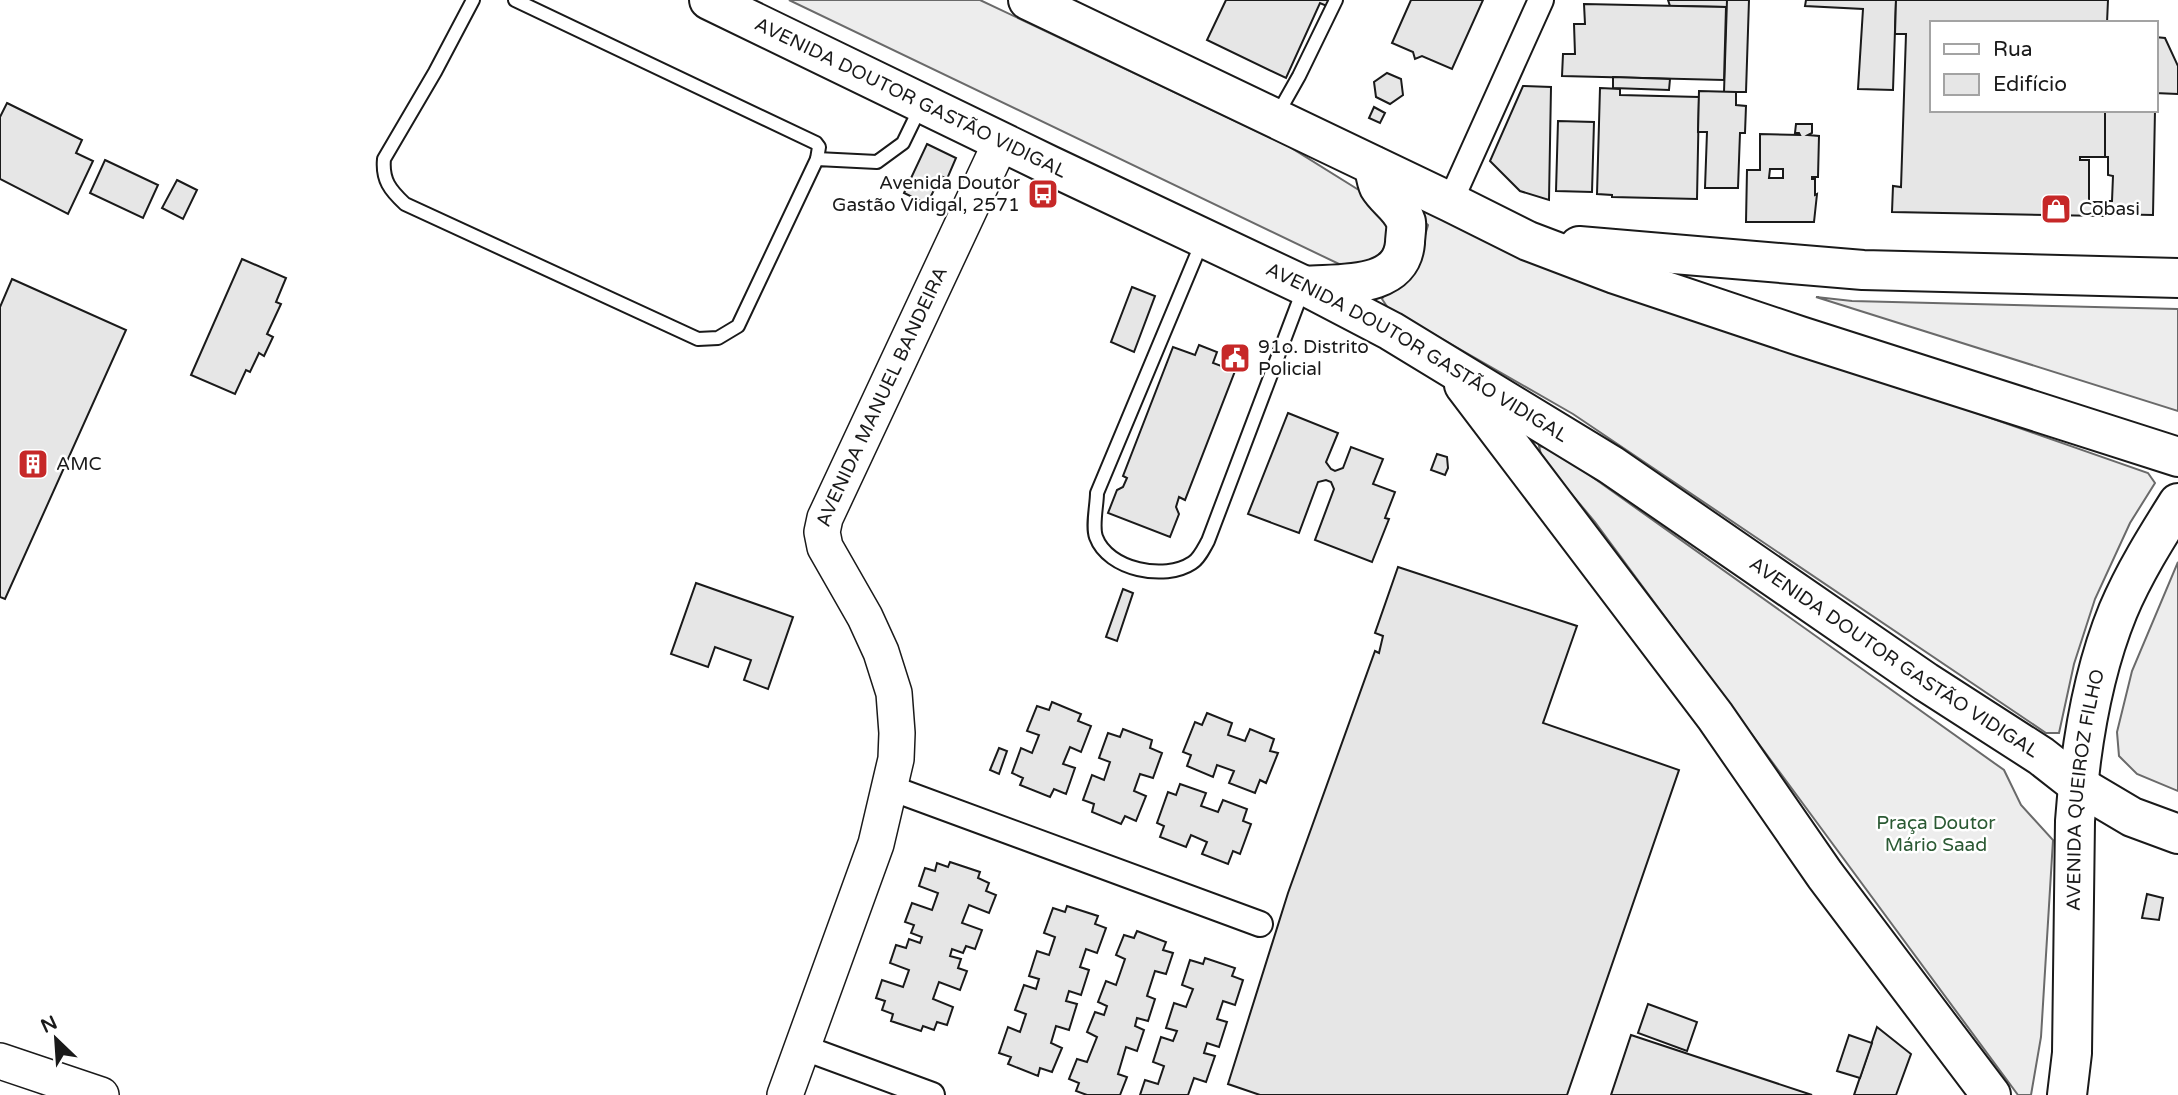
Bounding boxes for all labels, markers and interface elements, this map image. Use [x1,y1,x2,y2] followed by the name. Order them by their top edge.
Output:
[751,13,1070,183] street label: AVENIDA DOUTOR GASTÃO VIDIGAL
[1930,21,2157,112] legend
[1993,37,2033,62] text: Rua
[1993,72,2067,97] text: Edifício
[832,172,1021,216] place label: Avenida Doutor Gastão Vidigal, 2571
[1026,177,1060,211] bus stop icon: Avenida Doutor Gastão Vidigal, 2571
[2039,192,2073,226] shop icon: Cobasi
[2079,198,2140,220] place label: Cobasi
[1262,258,1572,447] street label: AVENIDA DOUTOR GASTÃO VIDIGAL
[812,263,952,529] street label: AVENIDA MANUEL BANDEIRA
[1258,336,1369,380] place label: 91o. Distrito Policial
[1218,341,1252,375] public building icon: 91o. Distrito Policial
[16,447,50,481] building icon: AMC
[56,453,102,475] place label: AMC
[1745,553,2043,763] street label: AVENIDA DOUTOR GASTÃO VIDIGAL
[2063,667,2109,911] street label: AVENIDA QUEIROZ FILHO
[1876,812,1996,856] park label: Praça Doutor Mário Saad
[21,1004,91,1074] north arrow
[38,1011,61,1038] text: N

